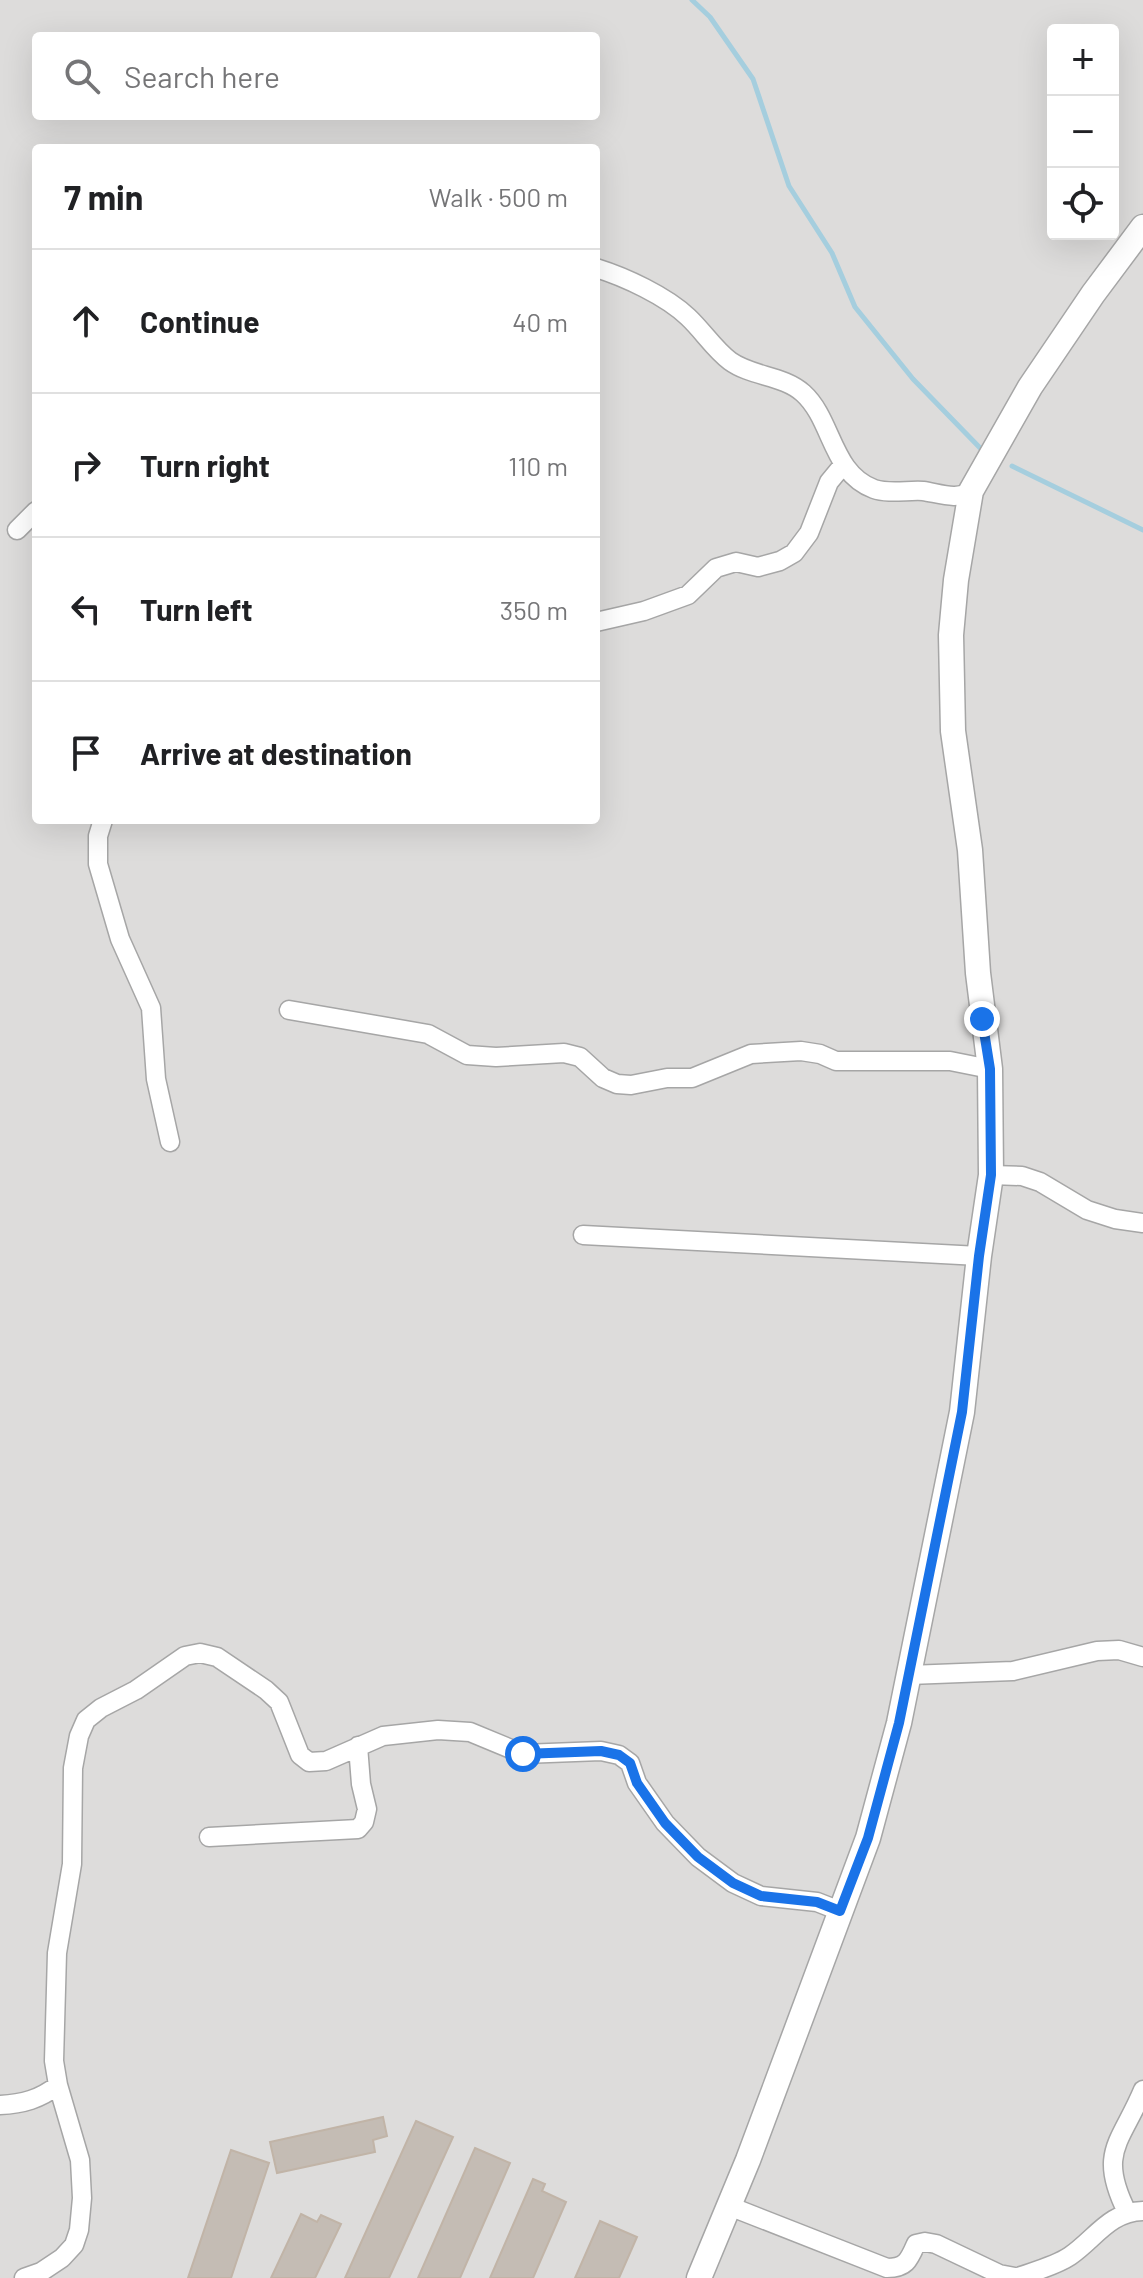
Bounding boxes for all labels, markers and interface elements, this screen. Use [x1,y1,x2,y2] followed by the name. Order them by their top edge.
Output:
[1047,24,1119,240] map controls
[1047,24,1119,96] button: +
[32,32,600,120] search box
[60,54,104,98] icon: search
[124,58,280,94] text: Search here
[1047,96,1119,168] button: −
[1047,168,1119,240] button: locate
[64,176,143,217] text: 7 min
[429,181,568,212] text: Walk · 500 m
[64,299,108,343] icon: ahead
[140,303,260,339] text: Continue
[512,306,568,337] text: 40 m
[64,443,108,487] icon: right
[140,447,270,483] text: Turn right
[508,450,568,481] text: 110 m
[64,587,108,631] icon: left
[140,591,253,627] text: Turn left
[500,594,568,625] text: 350 m
[64,731,108,775] icon: arrive
[140,735,412,771] text: Arrive at destination
[964,1001,1000,1037] route end
[505,1736,541,1772] route start

